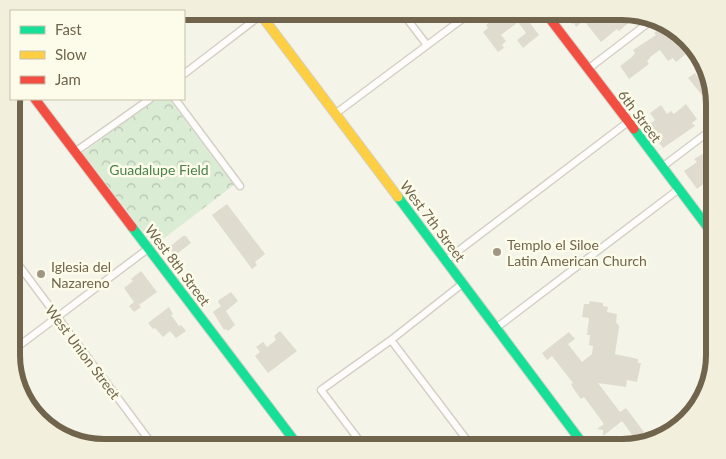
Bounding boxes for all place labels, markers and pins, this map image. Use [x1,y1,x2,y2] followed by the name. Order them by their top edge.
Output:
[507,236,647,269] place label: Templo el Siloe Latin American Church
[491,246,503,258] marker: Templo el Siloe Latin American Church
[51,258,111,291] place label: Iglesia del Nazareno
[35,268,47,280] marker: Iglesia del Nazareno

